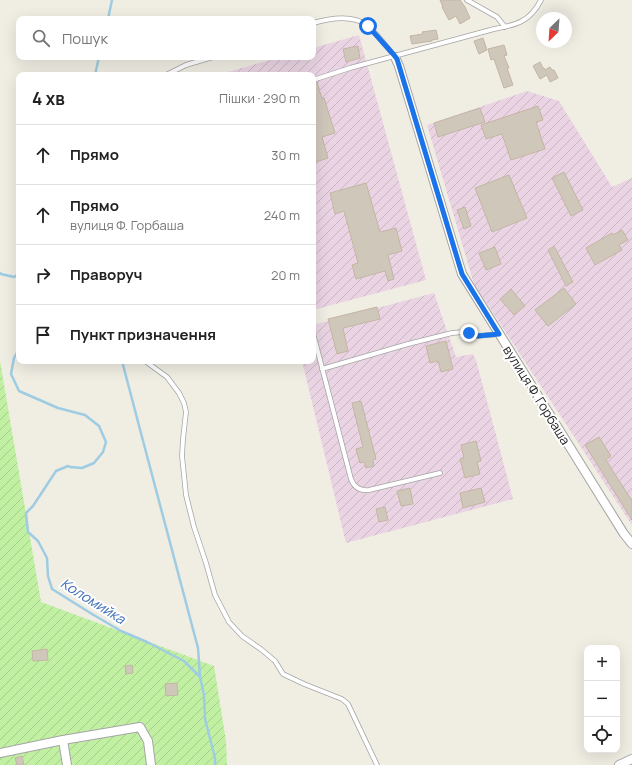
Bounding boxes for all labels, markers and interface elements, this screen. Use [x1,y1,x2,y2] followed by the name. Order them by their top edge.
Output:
[536,12,572,48] north arrow
[16,16,316,60] search box
[359,17,377,35] route start
[30,27,52,49] icon: search
[62,28,108,49] text: Пошук
[32,87,65,110] text: 4 хв
[219,89,300,107] text: Пішки · 290 m
[32,144,54,166] icon: ahead
[70,144,119,165] text: Прямо
[271,146,300,164] text: 30 m
[70,195,119,216] text: Прямо
[32,204,54,226] icon: ahead
[264,206,300,224] text: 240 m
[70,216,184,234] text: вулиця Ф. Горбаша
[32,264,54,286] icon: right
[70,264,142,285] text: Праворуч
[271,266,300,284] text: 20 m
[32,324,54,346] icon: arrive
[70,324,216,345] text: Пункт призначення
[460,324,478,342] route end
[499,342,575,448] street label: вулиця Ф. Горбаша
[57,573,130,629] water label: Коломийка
[584,645,620,753] map controls
[584,645,620,681] button: +
[584,681,620,717] button: −
[584,717,620,753] button: locate

